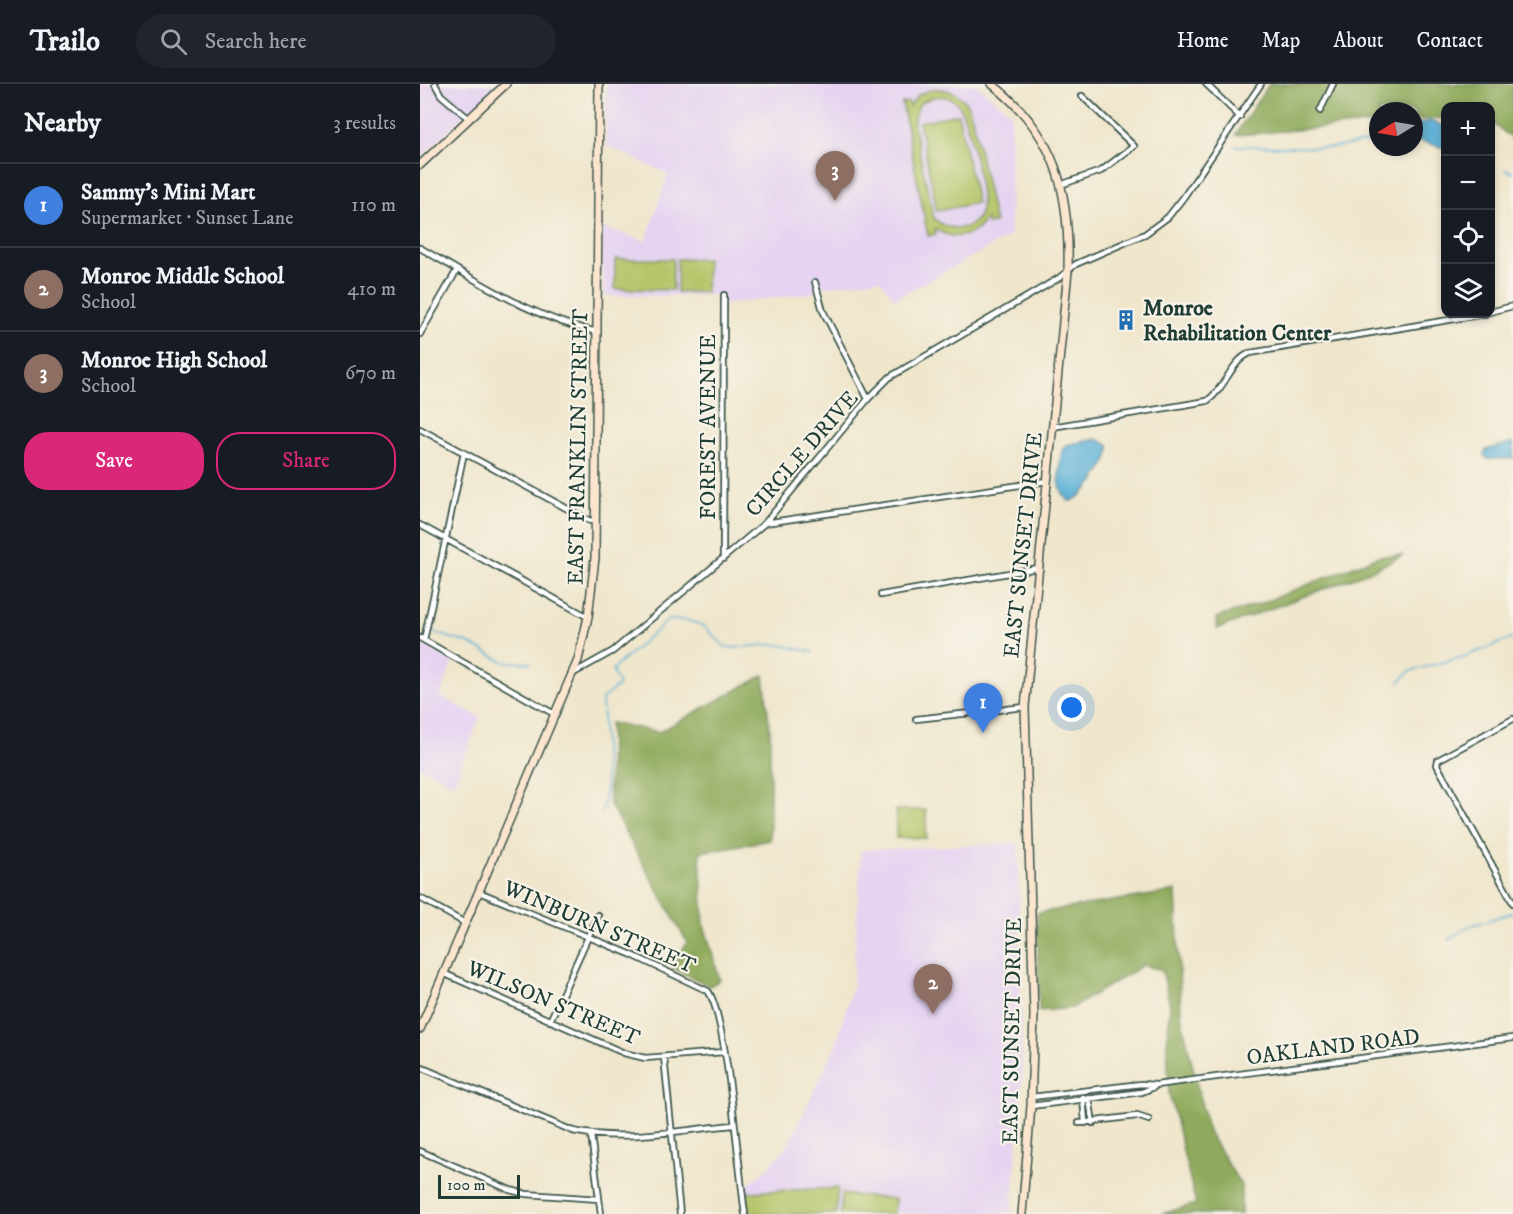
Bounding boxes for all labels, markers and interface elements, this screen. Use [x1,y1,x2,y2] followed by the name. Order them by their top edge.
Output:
[136,14,556,68] search box
[30,24,100,59] text: Trailo
[157,25,190,58] icon: search
[205,28,307,55] text: Search here
[1177,28,1229,54] text: Home
[1262,28,1300,54] text: Map
[1333,28,1384,54] text: About
[1417,28,1483,54] text: Contact
[1369,102,1423,156] north arrow
[1441,102,1495,318] map controls
[1441,102,1495,156] button: +
[24,107,101,140] text: Nearby
[333,111,396,136] text: 3 results
[816,152,854,201] pin: 3
[1441,156,1495,210] button: −
[81,179,255,206] text: Sammy's Mini Mart
[40,193,47,218] text: 1
[351,193,396,218] text: 110 m
[81,206,293,231] text: Supermarket · Sunset Lane
[1441,210,1495,264] button: locate
[81,263,284,290] text: Monroe Middle School
[1441,264,1495,318] button: layers
[39,277,48,302] text: 2
[347,277,396,302] text: 410 m
[81,290,136,315] text: School
[1143,295,1332,347] place label: Monroe Rehabilitation Center
[563,308,594,585] street label: EAST FRANKLIN STREET
[1114,308,1138,332] building icon: Monroe Rehabilitation Center
[695,334,722,520] street label: FOREST AVENUE
[81,347,267,374] text: Monroe High School
[40,361,47,386] text: 3
[345,361,396,386] text: 670 m
[81,374,136,399] text: School
[740,385,864,523] street label: CIRCLE DRIVE
[998,431,1049,659] street label: EAST SUNSET DRIVE
[24,432,204,490] button: Save
[216,432,396,490] button: Share
[964,684,1002,733] pin: 1
[1057,693,1086,722] your location
[498,874,700,980] street label: WINBURN STREET
[997,917,1028,1145] street label: EAST SUNSET DRIVE
[462,954,644,1052] street label: WILSON STREET
[914,964,952,1014] pin: 2
[1245,1023,1421,1072] street label: OAKLAND ROAD
[438,1172,520,1200] scale bar
[447,1175,486,1195] text: 100 m

